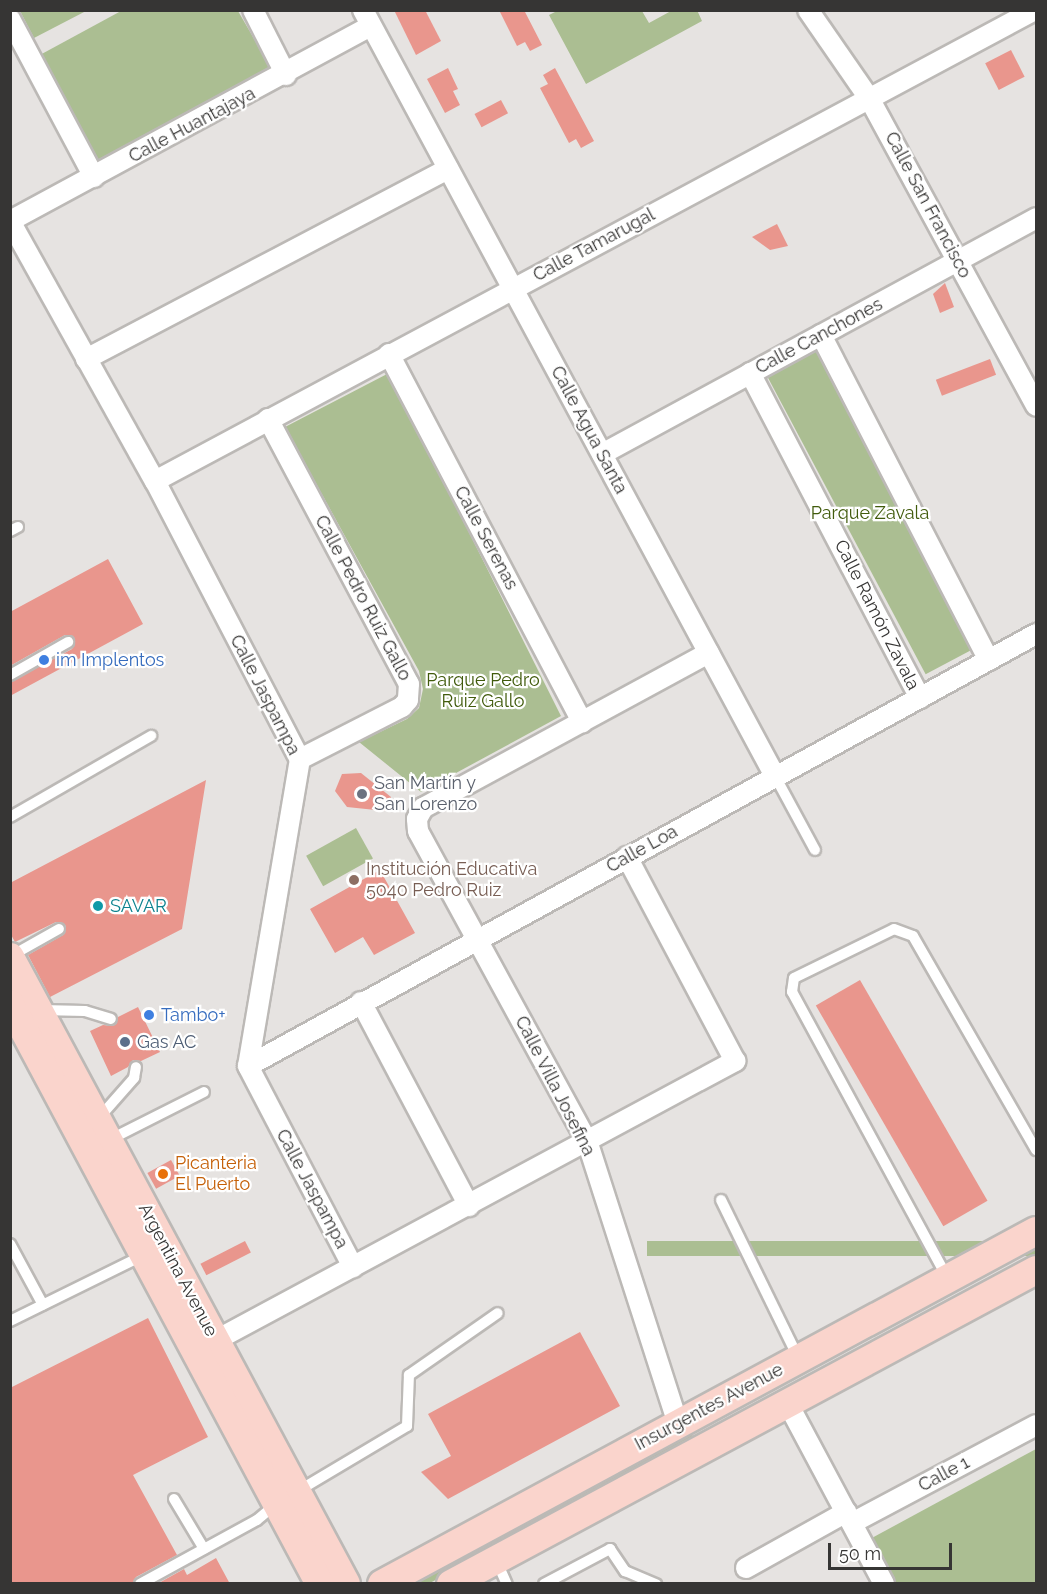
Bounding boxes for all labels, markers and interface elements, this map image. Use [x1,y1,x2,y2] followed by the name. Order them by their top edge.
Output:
[125,83,259,167] street label: Calle Huantajaya
[880,128,976,282] street label: Calle San Francisco
[529,204,659,286] street label: Calle Tamarugal
[752,293,886,379] street label: Calle Canchones
[546,362,632,498] street label: Calle Agua Santa
[450,483,522,593] street label: Calle Serenas
[811,502,929,524] park label: Parque Zavala
[310,512,416,684] street label: Calle Pedro Ruiz Gallo
[830,536,924,694] street label: Calle Ramón Zavala
[225,631,305,759] street label: Calle Jaspampa
[56,649,164,671] place label: im Implentos
[37,653,51,667] marker: im Implentos
[426,670,540,712] park label: Parque Pedro Ruiz Gallo
[374,773,477,816] place label: San Martín y San Lorenzo
[355,787,369,801] marker: San Martín y San Lorenzo
[603,821,681,877] street label: Calle Loa
[366,859,537,902] place label: Institución Educativa 5040 Pedro Ruiz
[347,873,361,887] marker: Institución Educativa 5040 Pedro Ruiz
[110,895,167,917] place label: SAVAR
[91,899,105,913] marker: SAVAR
[161,1004,226,1026] place label: Tambo+
[142,1008,156,1022] marker: Tambo+
[510,1012,600,1160] street label: Calle Villa Josefina
[137,1031,197,1053] place label: Gas AC
[118,1035,132,1049] marker: Gas AC
[271,1125,353,1253] street label: Calle Jaspampa
[175,1153,257,1196] place label: Picanteria El Puerto
[156,1167,170,1181] marker: Picanteria El Puerto
[134,1199,222,1341] street label: Argentina Avenue
[631,1359,787,1455] street label: Insurgentes Avenue
[915,1452,973,1496] street label: Calle 1
[831,1531,956,1569] scale bar
[839,1543,881,1564] text: 50 m

